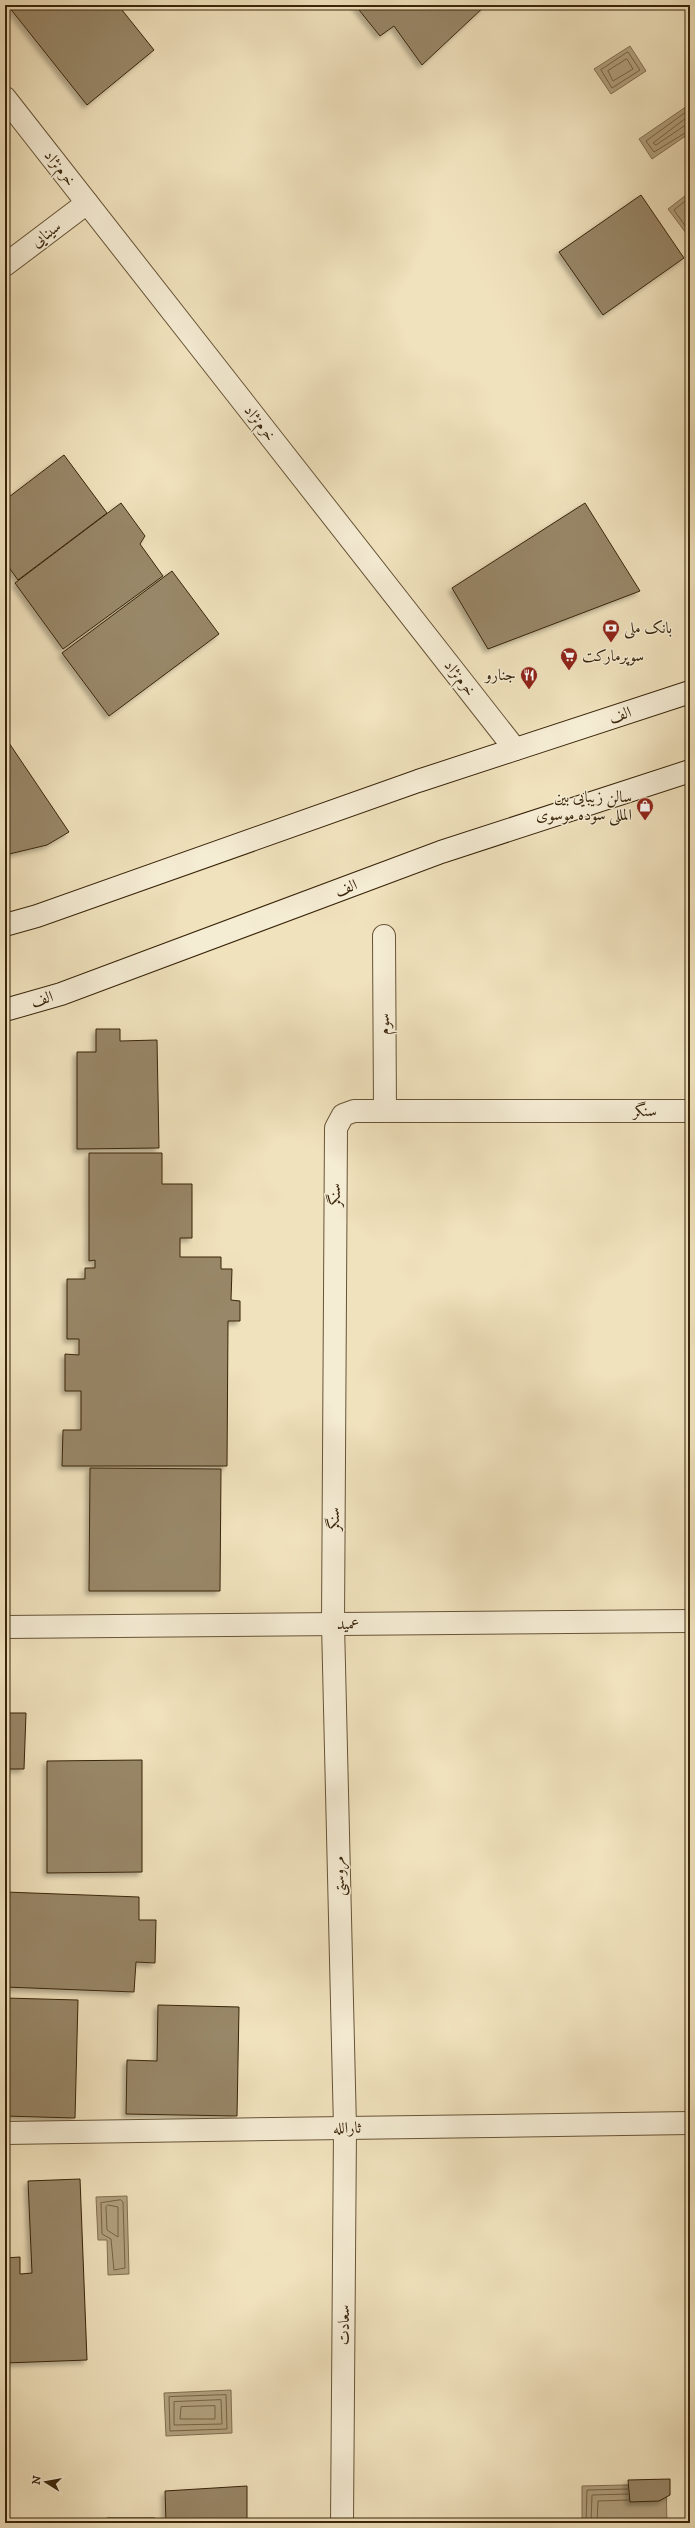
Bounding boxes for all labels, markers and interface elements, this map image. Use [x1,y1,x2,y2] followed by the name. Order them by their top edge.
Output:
[36,146,80,193] street label: خرم‌نژاد
[27,216,65,252] street label: سینایی
[236,401,280,448] street label: خرم‌نژاد
[601,618,621,643] bank icon: بانک ملی
[624,618,672,639] place label: بانک ملی
[559,646,579,671] supermarket icon: سوپرمارکت
[582,646,644,666] place label: سوپرمارکت
[436,656,480,703] street label: خرم‌نژاد
[483,665,516,685] place label: جنارو
[519,665,539,690] restaurant icon: جنارو
[606,702,634,728] street label: الف
[536,787,632,826] place label: سالن زیبایی بین المللی سوده موسوی
[635,796,655,821] shop icon: سالن زیبایی بین المللی سوده موسوی
[332,875,360,901] street label: الف
[28,986,56,1012] street label: الف
[374,1013,398,1035] street label: سوم
[631,1101,657,1121] street label: سنگر
[325,1183,345,1209] street label: سنگر
[324,1507,344,1533] street label: سنگر
[337,1614,359,1634] street label: عمید
[329,1856,350,1896] street label: مروستی
[333,2118,362,2138] street label: ثارالله
[334,2305,354,2345] street label: سعادت
[26,2462,66,2502] north arrow
[29,2475,45,2486] text: N

